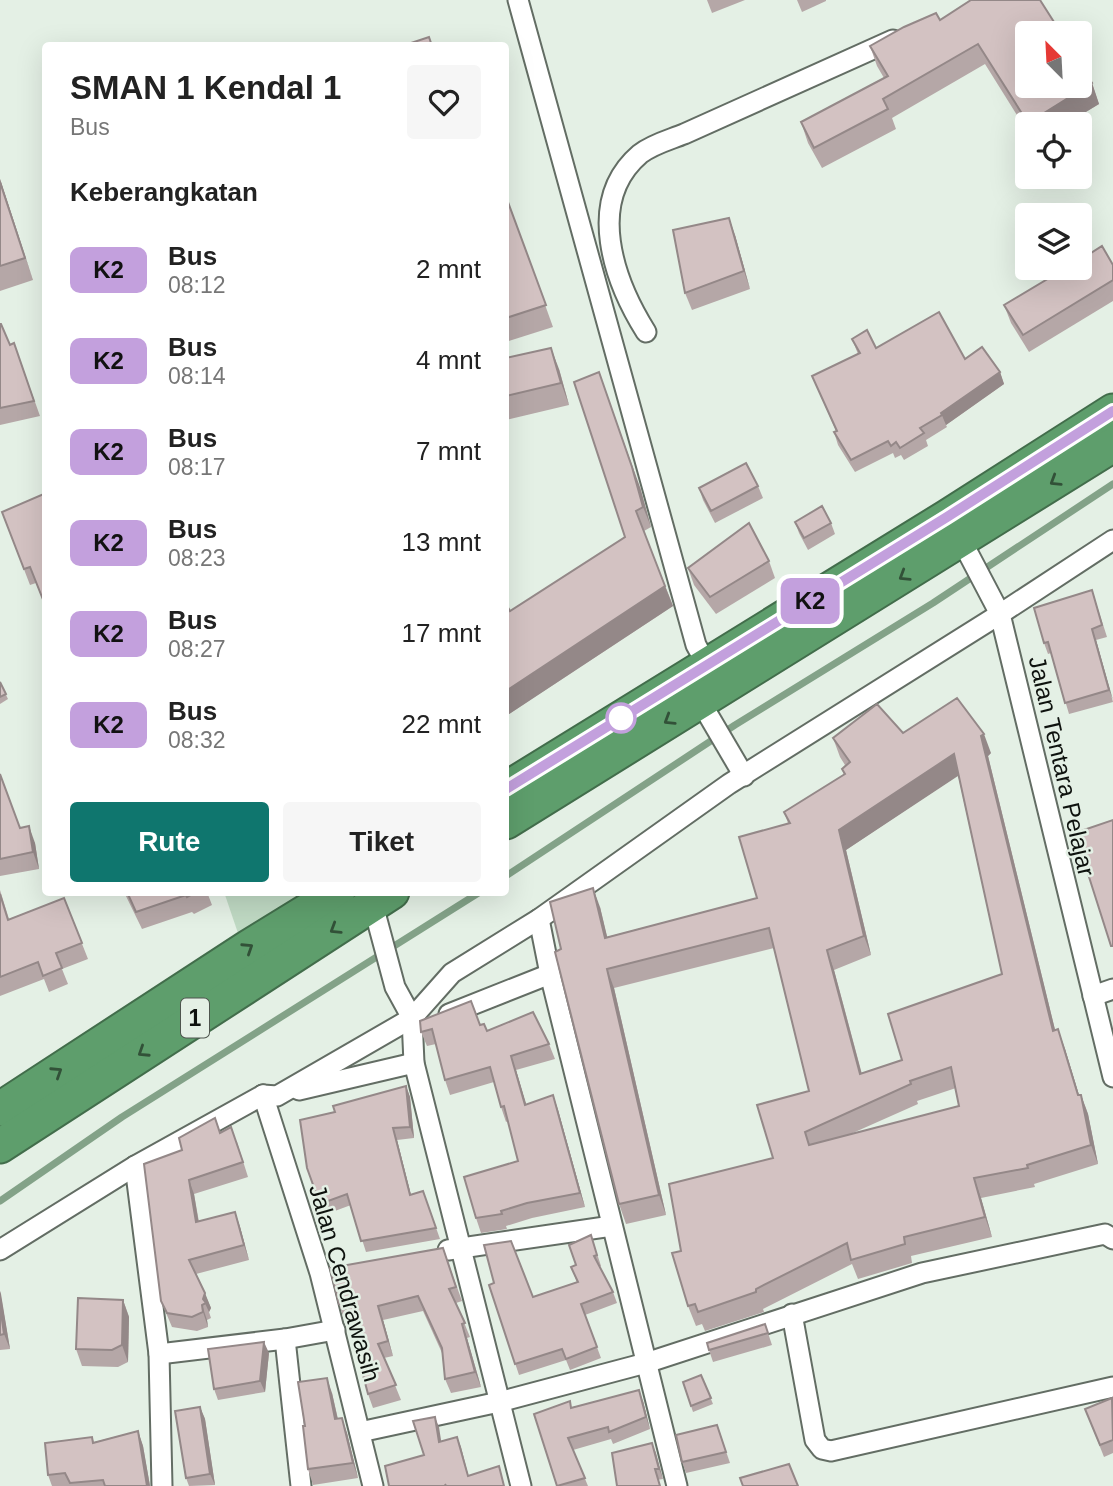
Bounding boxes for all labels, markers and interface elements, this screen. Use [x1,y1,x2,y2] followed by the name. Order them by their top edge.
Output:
[1015,21,1092,98] north arrow
[1015,21,1092,280] map controls
[407,65,481,139] button: heart
[70,69,341,106] text: SMAN 1 Kendal 1
[1015,112,1092,189] button: locate
[70,114,110,140] text: Bus
[70,177,258,207] text: Keberangkatan
[1015,203,1092,280] button: layers
[168,241,217,271] text: Bus
[416,254,481,284] text: 2 mnt
[93,256,124,283] text: K2
[168,272,226,298] text: 08:12
[168,332,217,362] text: Bus
[416,345,481,375] text: 4 mnt
[93,347,124,374] text: K2
[168,363,226,389] text: 08:14
[168,423,217,453] text: Bus
[416,436,481,466] text: 7 mnt
[93,438,124,465] text: K2
[168,454,226,480] text: 08:17
[1050,473,1063,486] one-way arrow
[168,514,217,544] text: Bus
[402,527,481,557] text: 13 mnt
[93,529,124,556] text: K2
[168,545,226,571] text: 08:23
[899,567,912,580] one-way arrow
[778,578,842,624] line badge: K2
[795,587,825,614] text: K2
[168,605,217,635] text: Bus
[402,618,481,648] text: 17 mnt
[93,620,124,647] text: K2
[168,636,226,662] text: 08:27
[1024,653,1100,879] street label: Jalan Tentara Pelajar
[168,696,217,726] text: Bus
[606,703,636,733] unlabelled marker
[402,709,481,739] text: 22 mnt
[93,711,124,738] text: K2
[663,712,676,725] one-way arrow
[168,727,226,753] text: 08:32
[70,802,269,882] button: Rute
[283,802,481,882] button: Tiket
[329,920,342,933] one-way arrow
[240,943,253,956] one-way arrow
[181,998,209,1037] road number: 1
[138,1044,151,1057] one-way arrow
[49,1068,62,1080] one-way arrow
[304,1181,386,1385] street label: Jalan Cendrawasih

